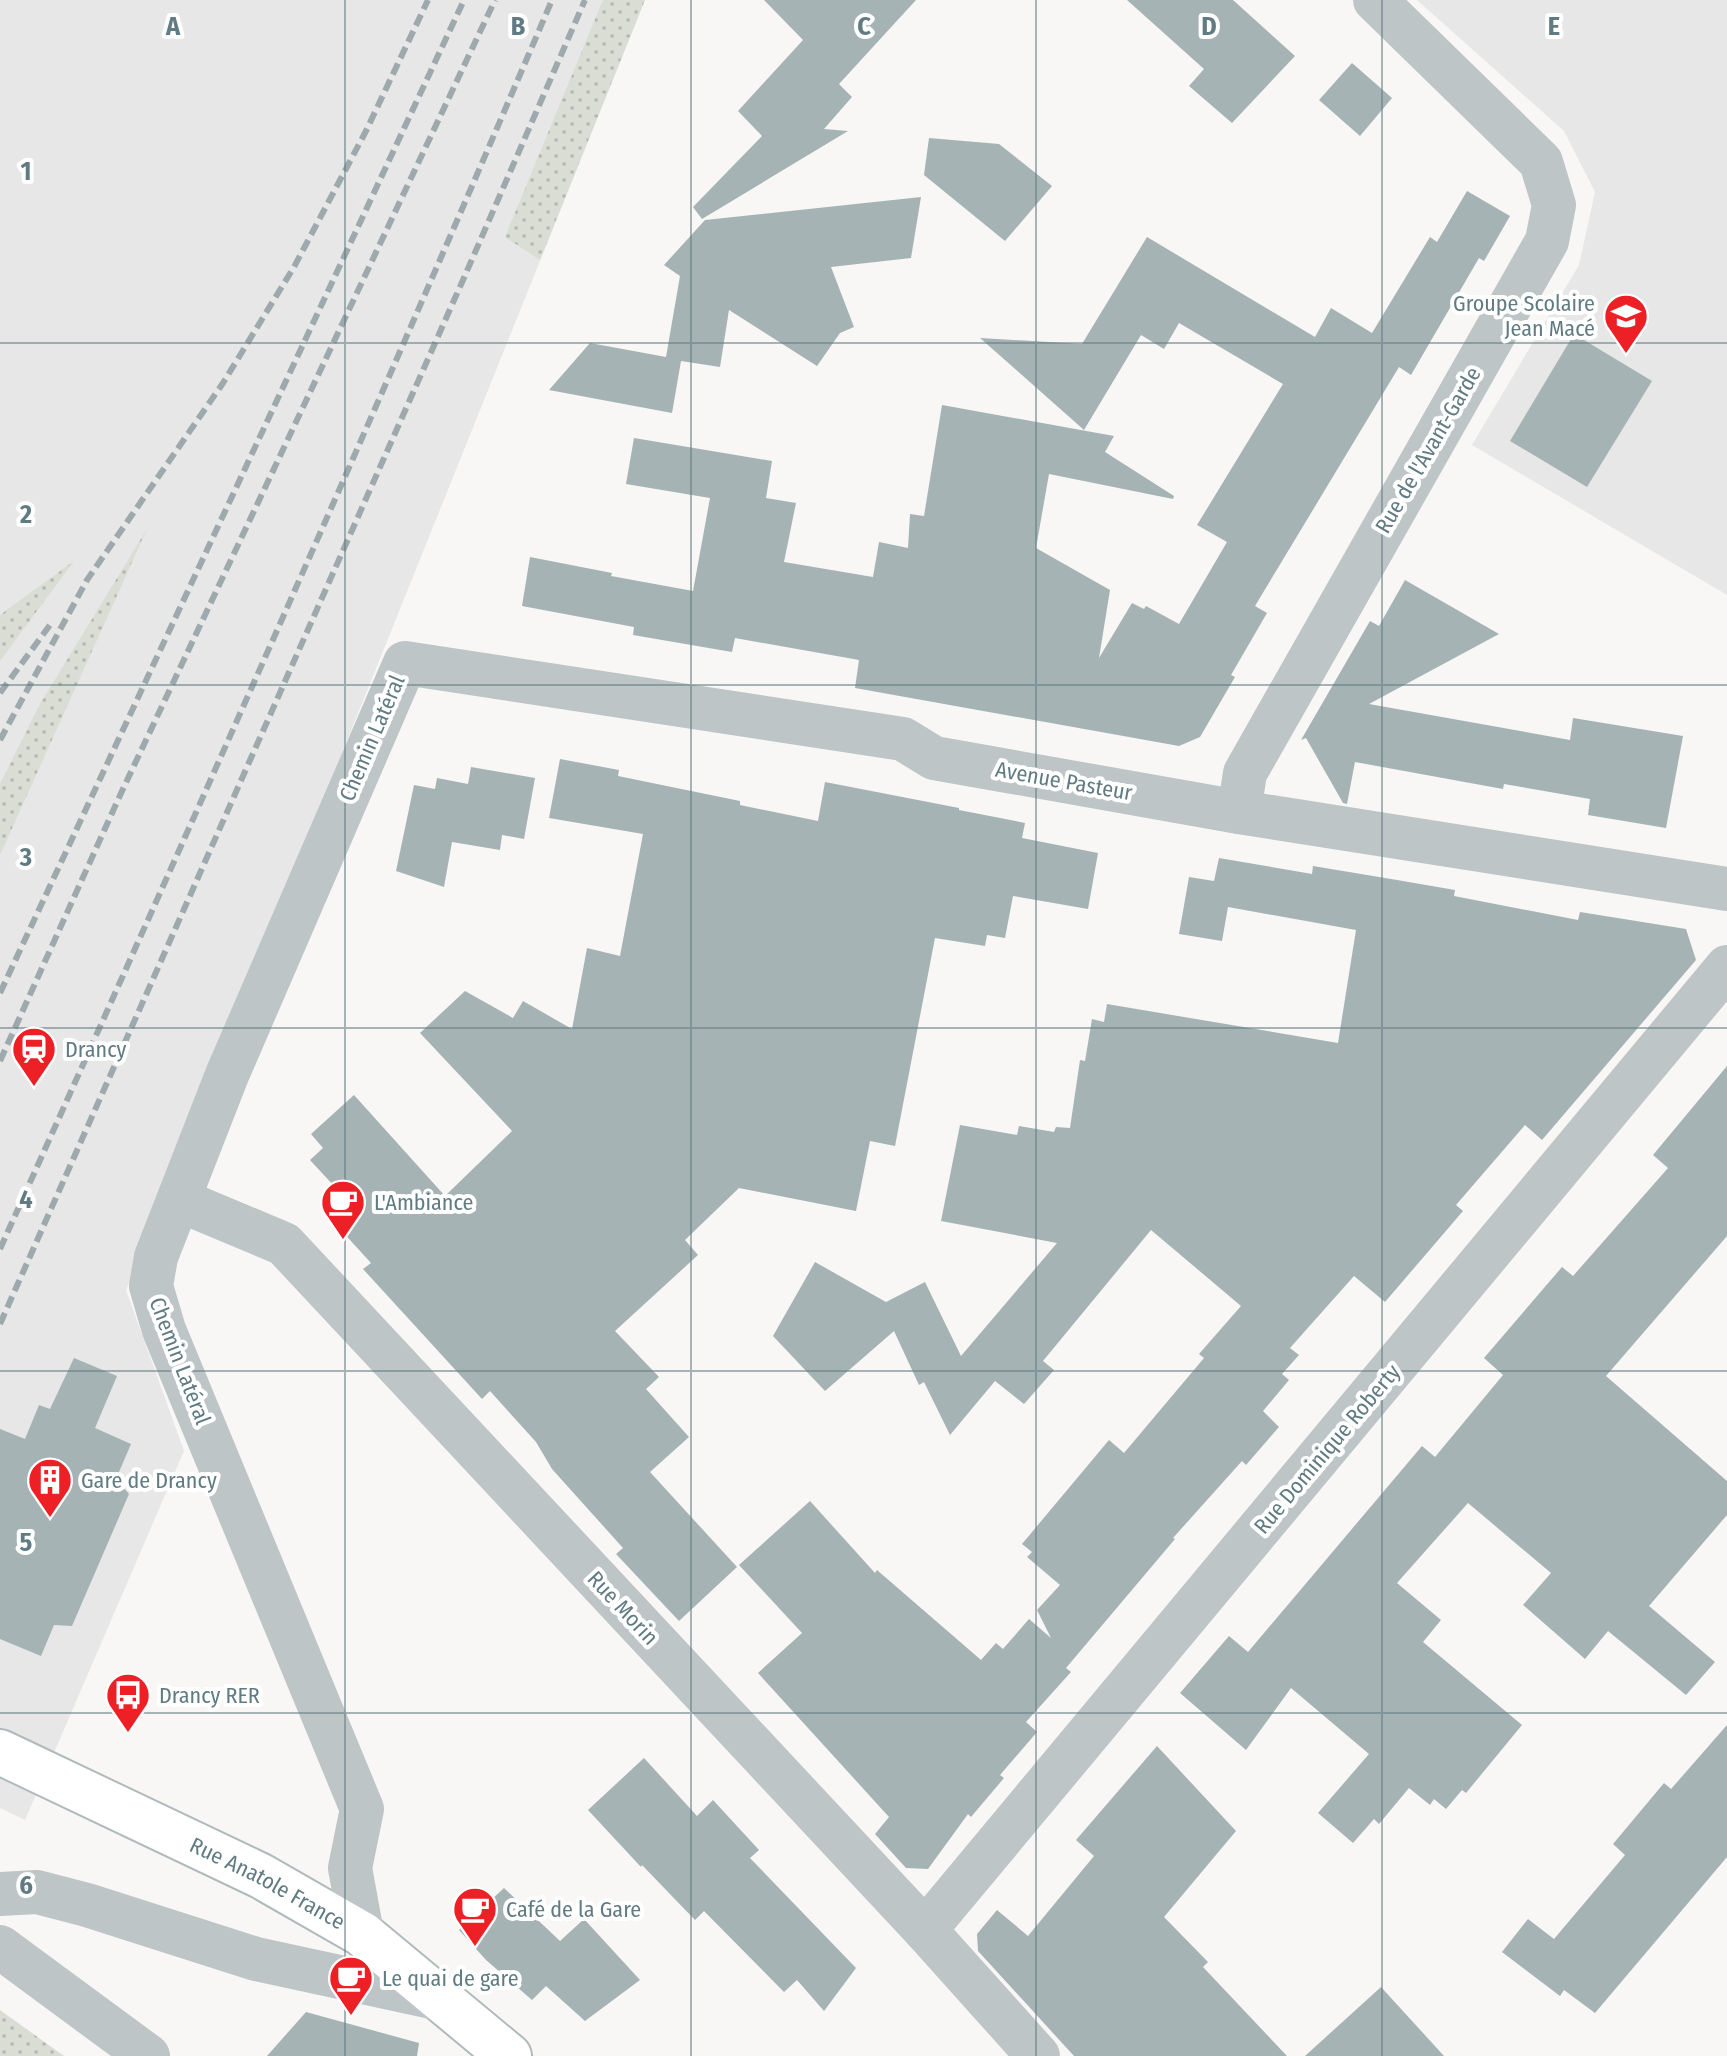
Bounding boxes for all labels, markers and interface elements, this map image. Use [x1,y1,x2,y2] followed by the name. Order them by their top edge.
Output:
[165,11,181,42] text: A
[511,11,526,42] text: B
[857,11,871,42] text: C
[1201,11,1217,42] text: D
[1548,11,1560,42] text: E
[21,156,32,187] text: 1
[1453,290,1595,342] place label: Groupe Scolaire Jean Macé
[1602,292,1650,355] school or university icon: Groupe Scolaire Jean Macé
[1369,362,1487,538] street label: Rue de l'Avant-Garde
[19,499,32,530] text: 2
[333,671,411,805] street label: Chemin Latéral
[993,756,1135,806] street label: Avenue Pasteur
[19,842,32,873] text: 3
[10,1025,58,1088] station icon: Drancy
[65,1036,127,1063] place label: Drancy
[319,1178,367,1241] cafe icon: L'Ambiance
[19,1184,33,1215] text: 4
[374,1189,473,1216] place label: L'Ambiance
[143,1294,217,1429] street label: Chemin Latéral
[1248,1359,1406,1539] street label: Rue Dominique Roberty
[26,1456,74,1519] building icon: Gare de Drancy
[81,1467,217,1494] place label: Gare de Drancy
[20,1527,33,1558] text: 5
[582,1565,664,1651] street label: Rue Morin
[104,1671,152,1734] bus stop icon: Drancy RER
[159,1682,260,1709] place label: Drancy RER
[186,1831,350,1935] street label: Rue Anatole France
[19,1870,33,1901] text: 6
[451,1885,499,1948] cafe icon: Café de la Gare
[506,1896,641,1923] place label: Café de la Gare
[327,1954,375,2017] cafe icon: Le quai de gare
[382,1965,519,1992] place label: Le quai de gare

